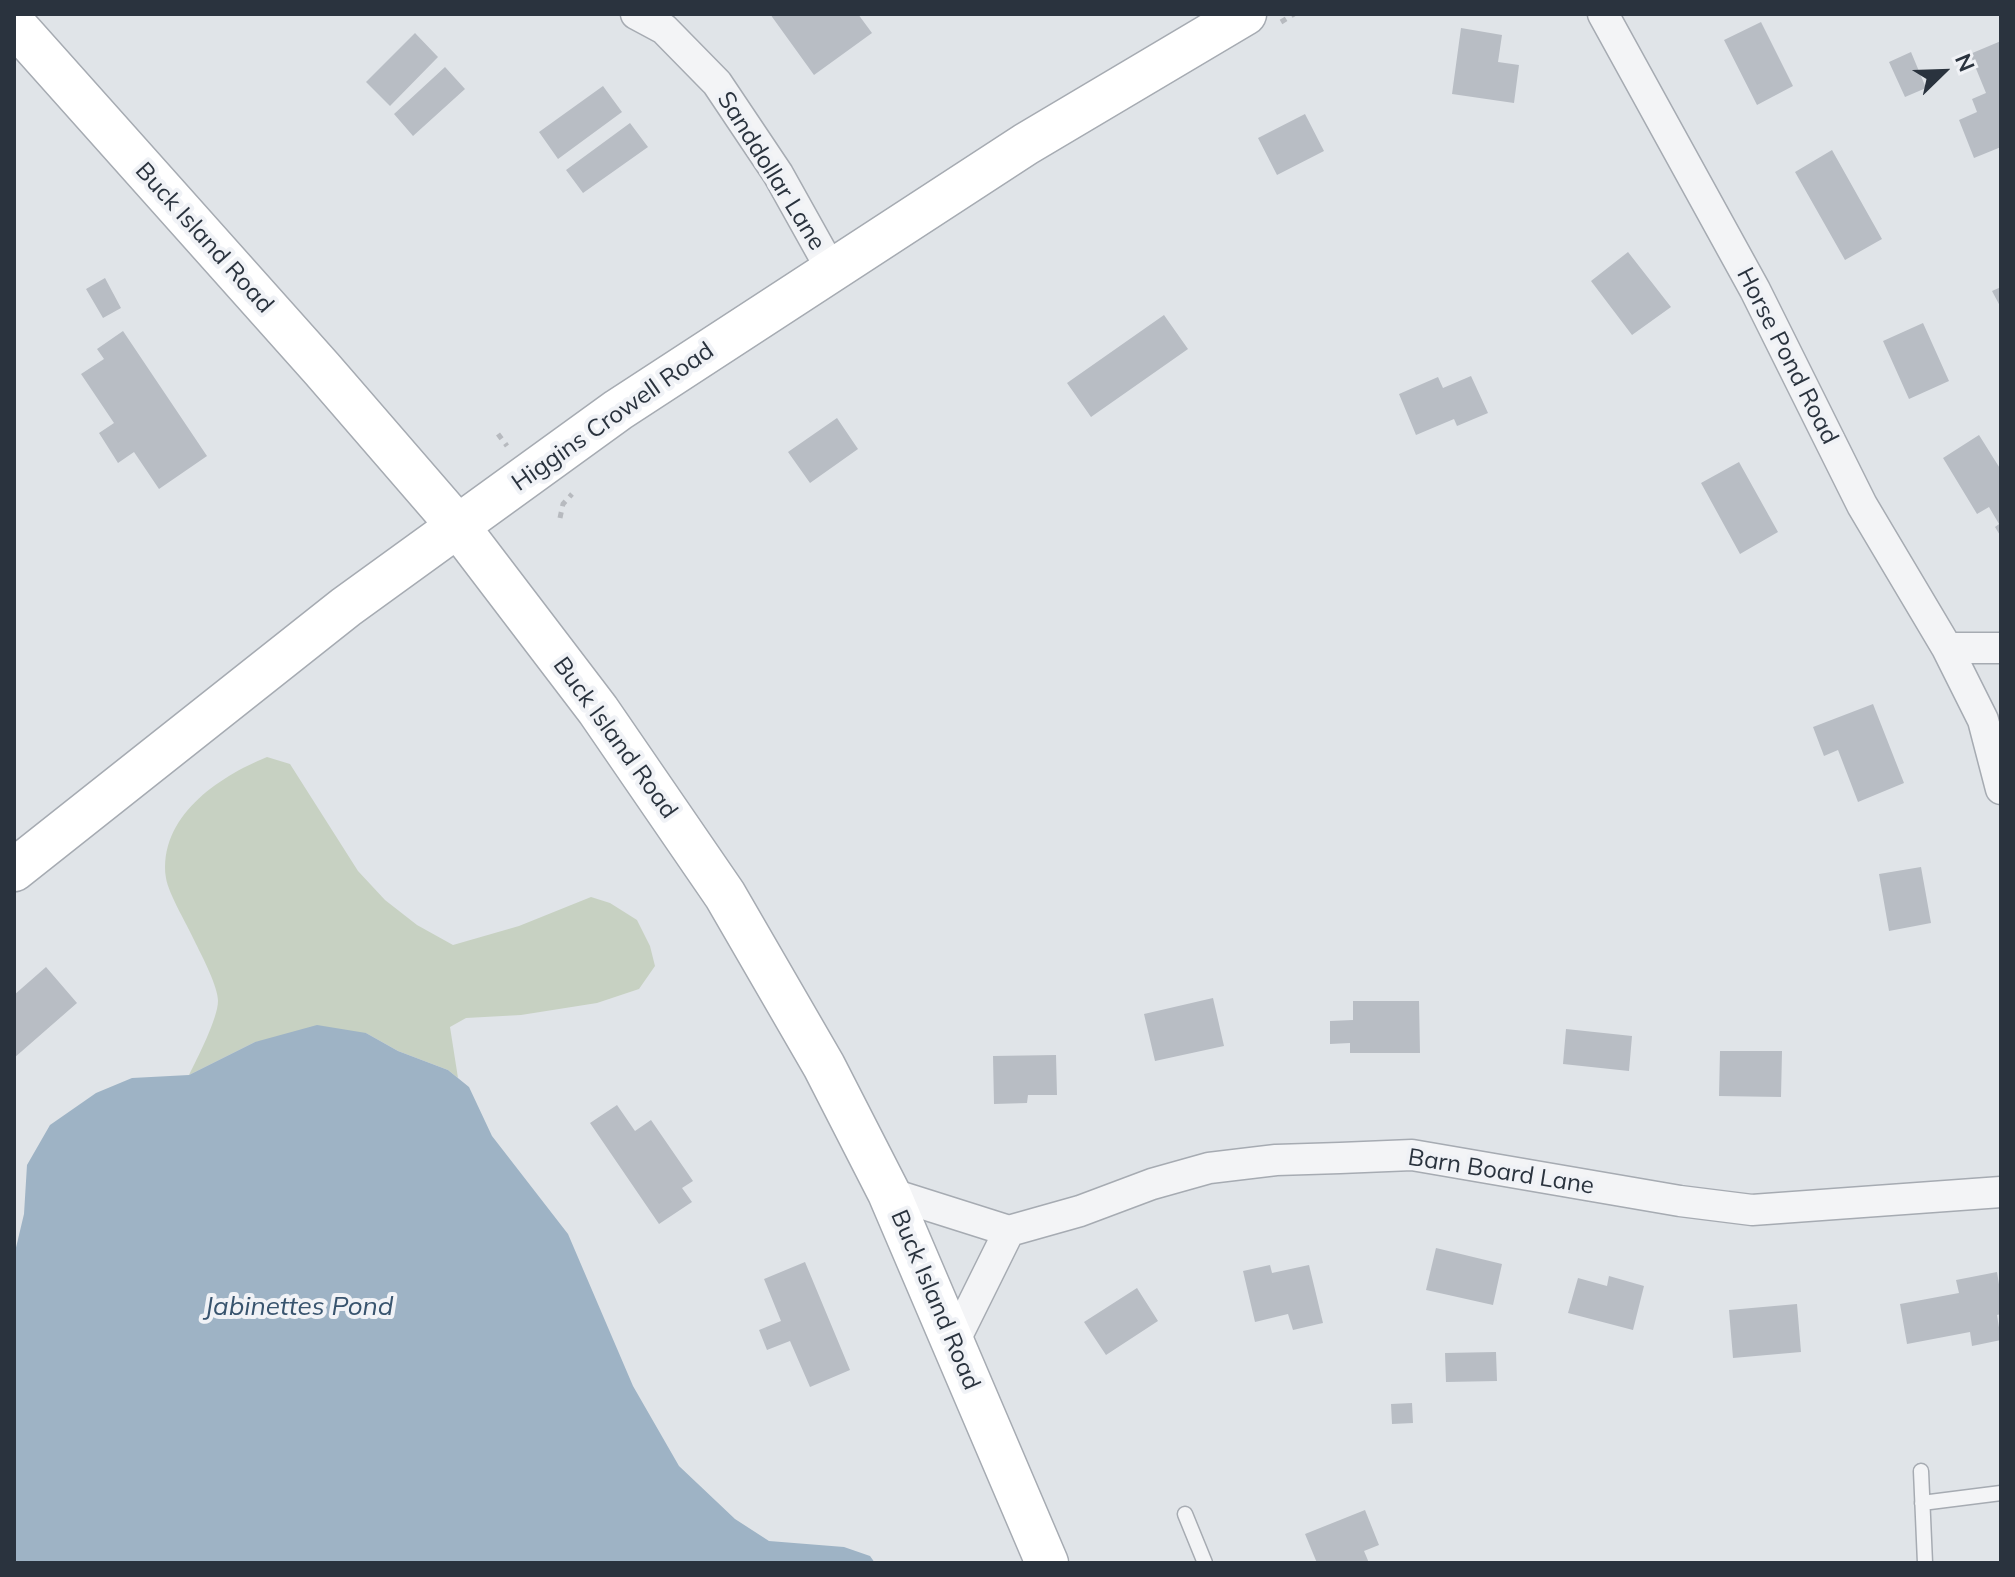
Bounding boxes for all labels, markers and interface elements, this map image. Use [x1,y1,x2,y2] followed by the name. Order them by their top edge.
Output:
[1903,32,1983,112] north arrow
[1949,50,1981,76] text: N
[711,86,831,256] street label: Sanddollar Lane
[129,157,279,319] street label: Buck Island Road
[1730,263,1844,449] street label: Horse Pond Road
[507,336,719,498] street label: Higgins Crowell Road
[547,652,683,824] street label: Buck Island Road
[1406,1143,1596,1201] street label: Barn Board Lane
[884,1206,986,1394] street label: Buck Island Road
[205,1291,393,1323] water label: Jabinettes Pond

